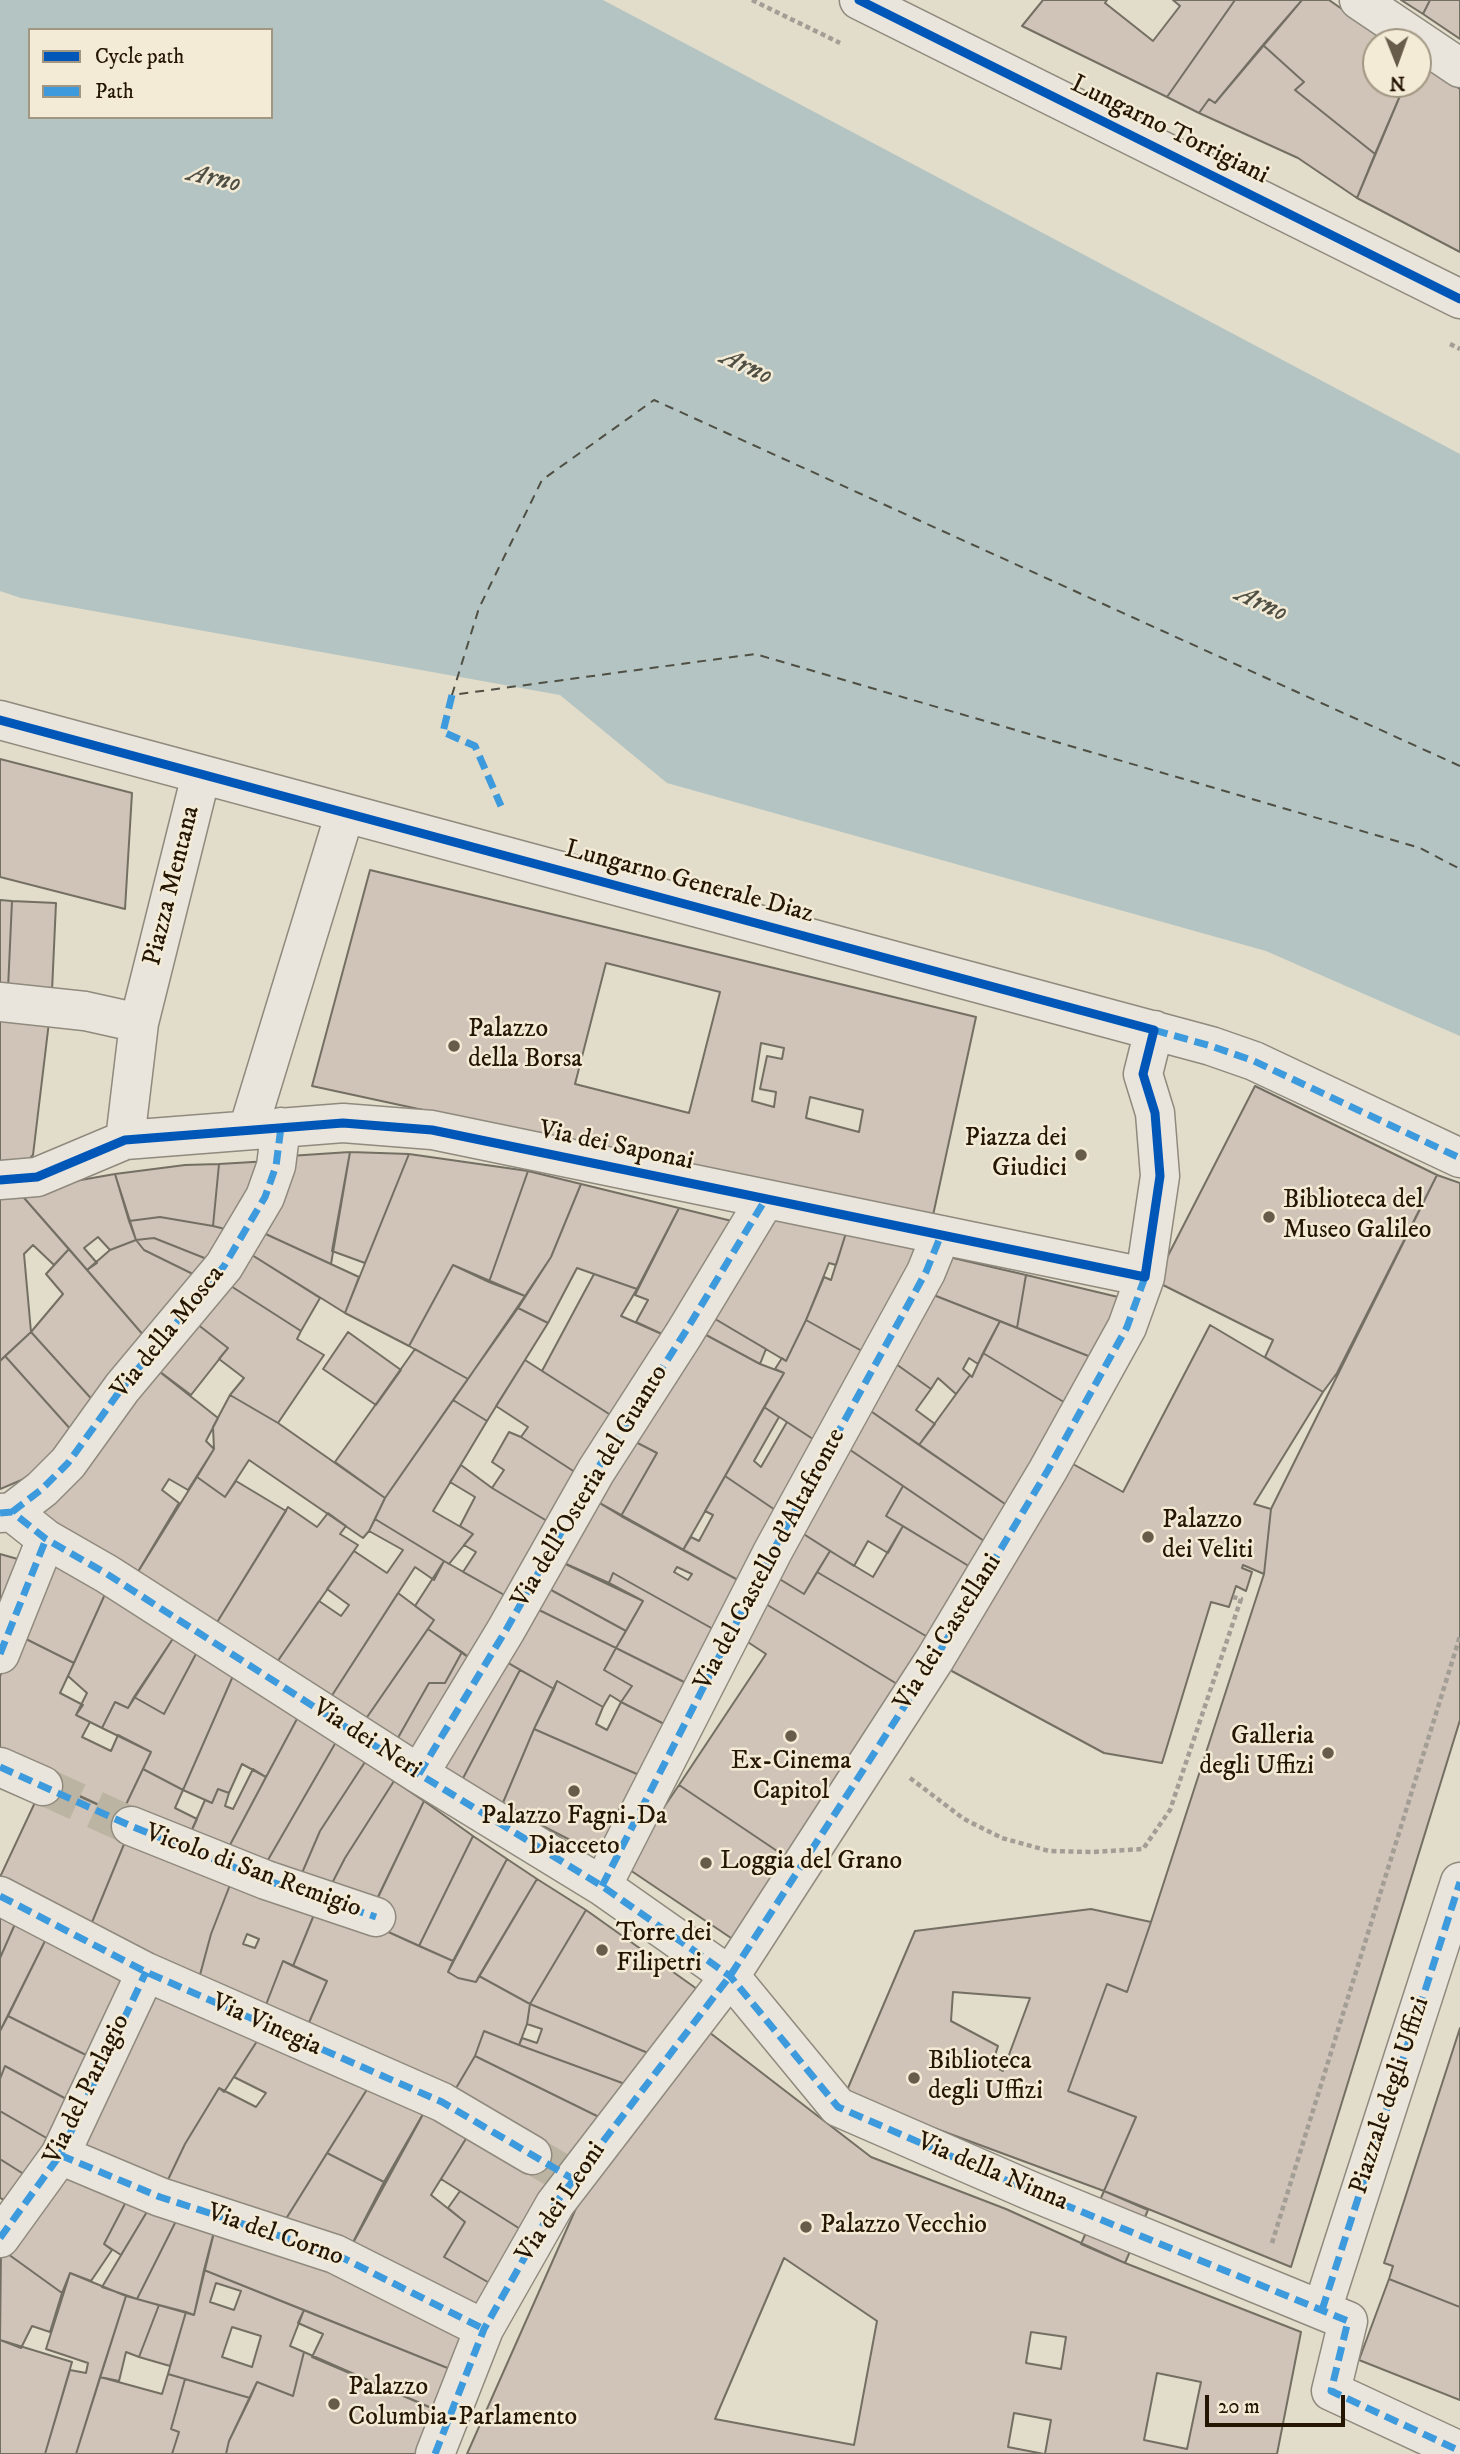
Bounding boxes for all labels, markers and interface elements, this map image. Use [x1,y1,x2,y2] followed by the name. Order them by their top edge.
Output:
[28,28,273,119] legend
[1362,28,1432,98] north arrow
[95,44,184,70] text: Cycle path
[1065,70,1273,192] street label: Lungarno Torrigiani
[1389,71,1405,94] text: N
[95,79,134,105] text: Path
[184,158,244,202] water label: Arno
[715,342,777,394] water label: Arno
[1230,579,1292,631] water label: Arno
[138,803,208,969] street label: Piazza Mentana
[561,835,817,931] street label: Lungarno Generale Diaz
[468,1015,582,1076] place label: Palazzo della Borsa
[446,1038,462,1054] marker: Palazzo della Borsa
[536,1115,696,1179] street label: Via dei Saponai
[965,1124,1067,1186] place label: Piazza dei Giudici
[1073,1147,1089,1163] marker: Piazza dei Giudici
[1283,1186,1431,1248] place label: Biblioteca del Museo Galileo
[1261,1209,1277,1225] marker: Biblioteca del Museo Galileo
[106,1260,232,1406] street label: Via della Mosca
[506,1360,676,1614] street label: Via dell'Osteria del Guanto
[689,1424,853,1696] street label: Via del Castello d'Altafronte
[1162,1506,1253,1568] place label: Palazzo dei Veliti
[1140,1529,1156,1545] marker: Palazzo dei Veliti
[888,1549,1010,1717] street label: Via dei Castellani
[306,1693,426,1787] street label: Via dei Neri
[1199,1722,1314,1784] place label: Galleria degli Uffizi
[783,1728,799,1744] marker: Ex-Cinema Capitol
[1320,1745,1336,1761] marker: Galleria degli Uffizi
[731,1747,851,1809] place label: Ex-Cinema Capitol
[566,1783,582,1799] marker: Palazzo Fagni-Da Diacceto
[481,1802,667,1864] place label: Palazzo Fagni-Da Diacceto
[141,1818,365,1926] street label: Vicolo di San Remigio
[720,1847,902,1879] place label: Loggia del Grano
[698,1855,714,1871] marker: Loggia del Grano
[616,1919,712,1980] place label: Torre dei Filipetri
[594,1942,610,1958] marker: Torre dei Filipetri
[206,1988,326,2064] street label: Via Vinegia
[1344,1994,1438,2198] street label: Piazzale degli Uffizi
[38,2010,138,2170] street label: Via del Parlagio
[928,2047,1043,2108] place label: Biblioteca degli Uffizi
[906,2070,922,2086] marker: Biblioteca degli Uffizi
[912,2127,1072,2219] street label: Via della Ninna
[510,2137,614,2269] street label: Via dei Leoni
[203,2198,347,2274] street label: Via del Corno
[820,2211,987,2243] place label: Palazzo Vecchio
[798,2219,814,2235] marker: Palazzo Vecchio
[348,2373,577,2434] place label: Palazzo Columbia-Parlamento
[1208,2380,1348,2424] scale bar
[1218,2394,1260,2420] text: 20 m
[326,2396,342,2412] marker: Palazzo Columbia-Parlamento

